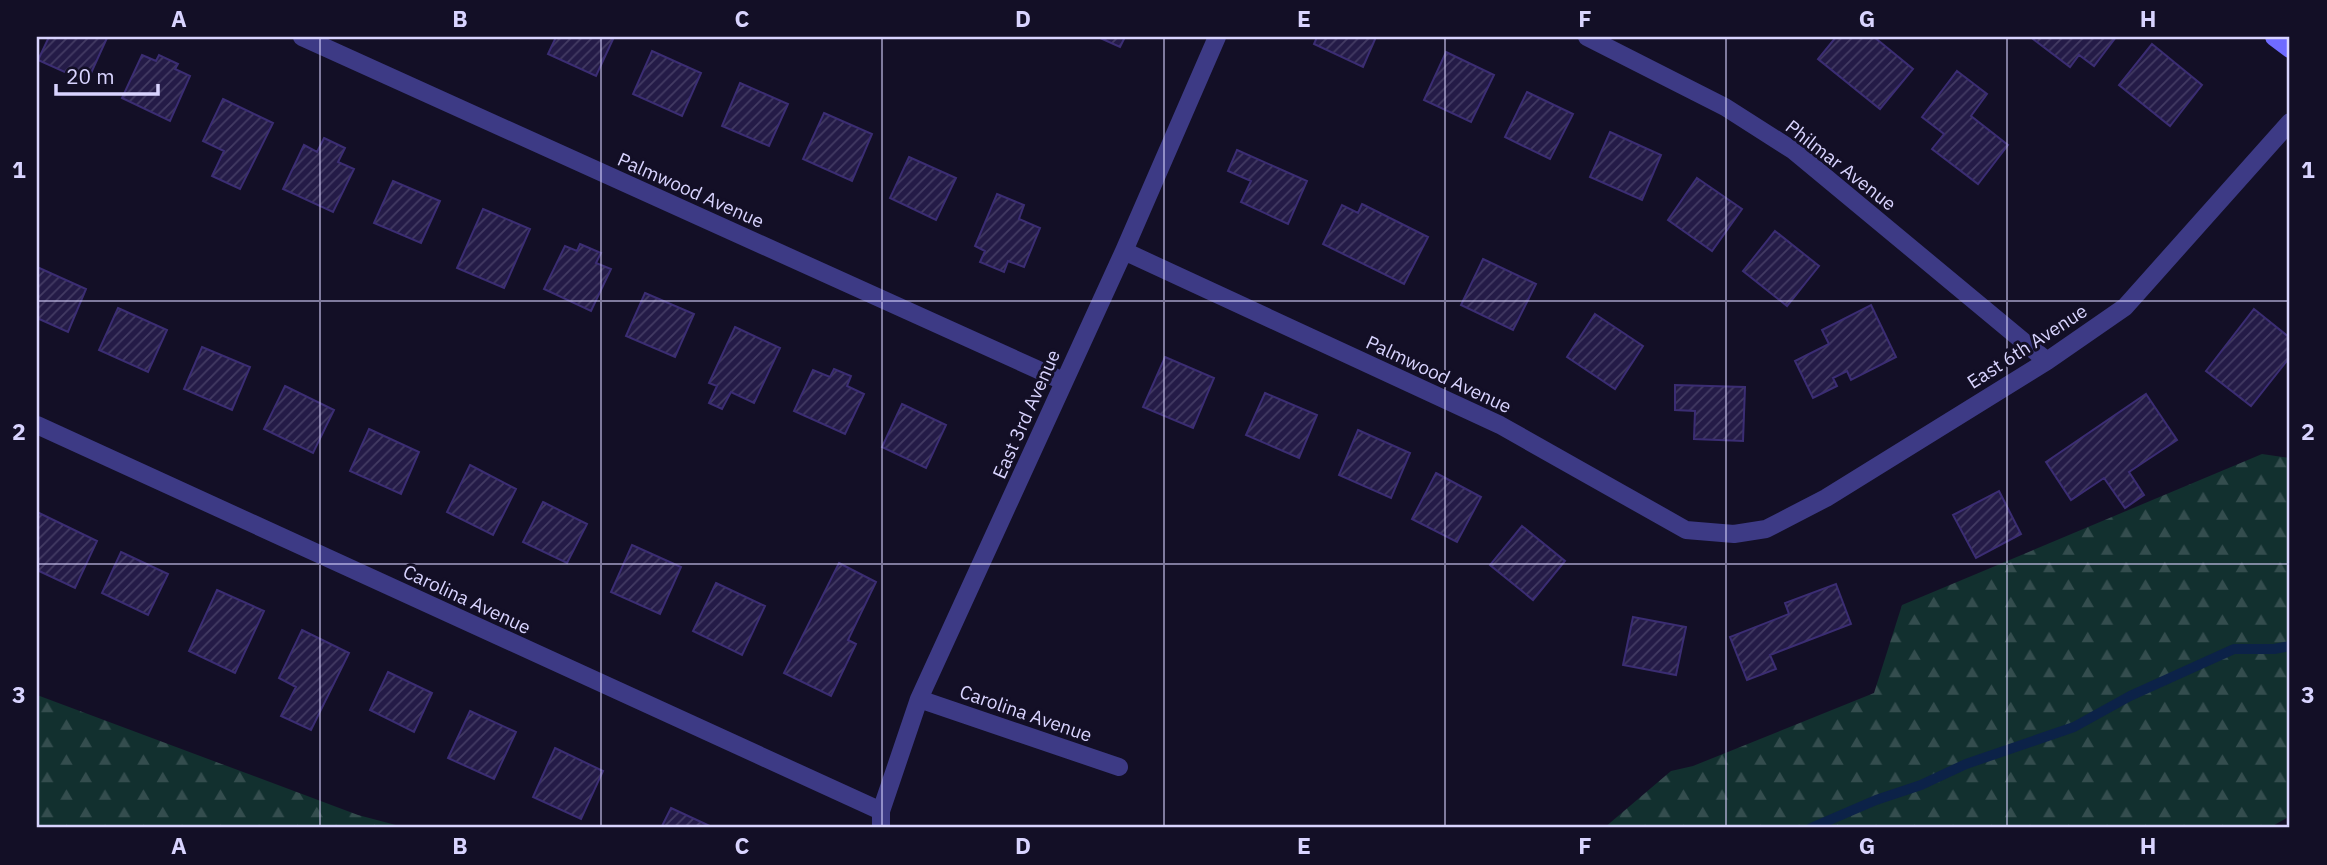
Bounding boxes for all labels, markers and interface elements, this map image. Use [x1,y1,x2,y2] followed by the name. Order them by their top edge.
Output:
[171,3,187,33] text: A
[452,3,468,33] text: B
[735,3,750,33] text: C
[1015,3,1031,33] text: D
[1297,3,1311,33] text: E
[1578,3,1592,33] text: F
[1859,3,1875,33] text: G
[2140,3,2156,33] text: H
[56,52,158,96] scale bar
[66,62,115,90] text: 20 m
[1781,114,1901,216] street label: Philmar Avenue
[614,147,768,233] street label: Palmwood Avenue
[12,154,26,184] text: 1
[2301,154,2315,184] text: 1
[1962,298,2092,394] street label: East 6th Avenue
[1362,330,1516,418] street label: Palmwood Avenue
[987,346,1065,482] street label: East 3rd Avenue
[12,416,26,446] text: 2
[2301,416,2315,446] text: 2
[399,559,535,639] street label: Carolina Avenue
[12,679,26,709] text: 3
[957,679,1095,747] street label: Carolina Avenue
[2301,679,2315,709] text: 3
[171,830,187,860] text: A
[452,830,468,860] text: B
[735,830,750,860] text: C
[1015,830,1031,860] text: D
[1297,830,1311,860] text: E
[1578,830,1592,860] text: F
[1859,830,1875,860] text: G
[2140,830,2156,860] text: H

